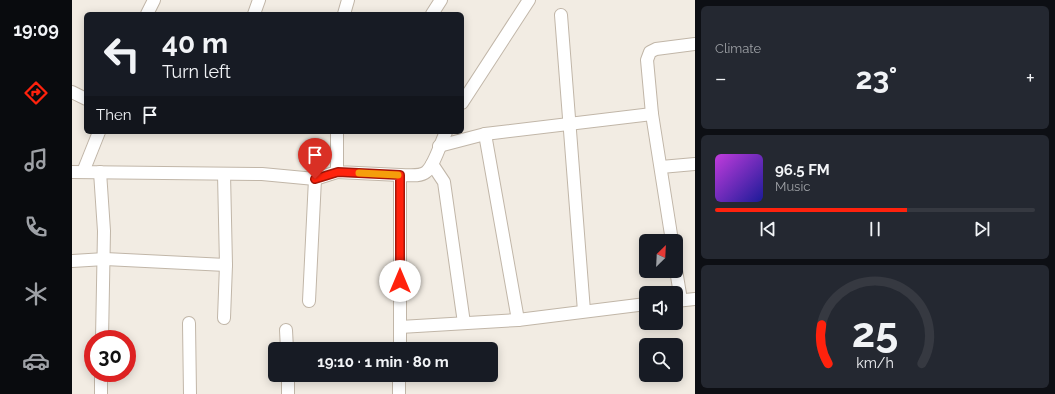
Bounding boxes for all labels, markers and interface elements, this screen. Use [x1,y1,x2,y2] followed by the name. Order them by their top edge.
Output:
[13,19,59,40] text: 19:09
[162,27,228,60] text: 40 m
[96,28,148,80] icon: left
[715,41,761,56] text: Climate
[162,61,231,82] text: Turn left
[855,61,897,96] text: 23°
[715,65,727,91] text: −
[1026,65,1035,91] text: +
[22,79,50,107] icon: directions
[139,104,161,126] icon: arrive
[96,106,131,124] text: Then
[298,138,332,179] pin
[304,144,326,166] icon: arrive
[22,146,50,174] icon: music
[775,161,830,179] text: 96.5 FM
[775,179,810,194] text: Music
[22,213,50,241] icon: phone
[757,218,779,240] icon: previous
[864,218,886,240] icon: pause
[971,218,993,240] icon: next
[639,234,683,278] north arrow
[639,234,683,382] map controls
[379,260,421,302] position arrow
[22,280,50,308] icon: climate
[639,286,683,330] button: sound
[852,308,898,357] text: 25
[84,330,136,382] speed limit sign: 30
[639,338,683,382] button: search
[22,347,50,375] icon: car
[317,353,449,371] text: 19:10 · 1 min · 80 m
[856,355,894,371] text: km/h

